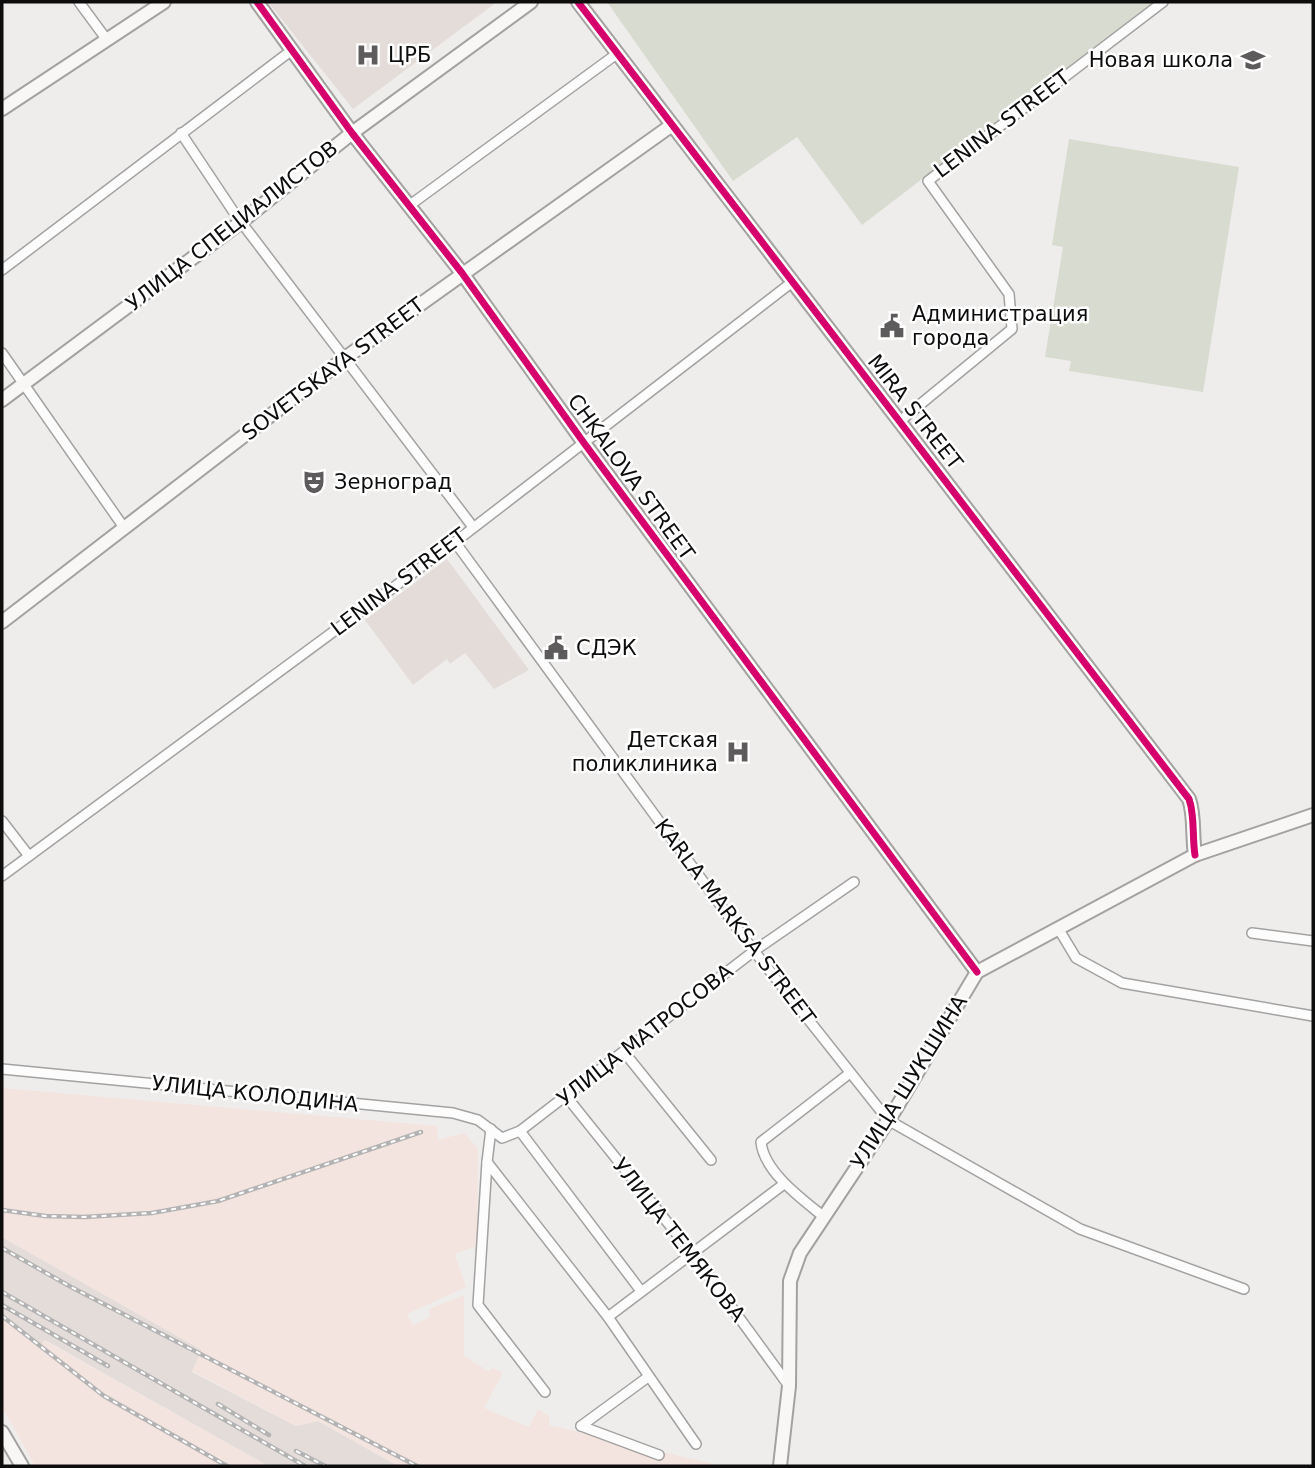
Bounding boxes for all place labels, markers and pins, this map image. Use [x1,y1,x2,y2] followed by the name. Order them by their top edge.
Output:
[354,41,382,69] hospital icon: ЦРБ
[388,43,431,67] place label: ЦРБ
[1239,46,1267,74] school or university icon: Новая школа
[1089,48,1233,72] place label: Новая школа
[912,302,1088,350] place label: Администрация города
[878,312,906,340] public building icon: Администрация города
[300,468,328,496] theatre icon: Зерноград
[334,470,452,494] place label: Зерноград
[542,634,570,662] public building icon: СДЭК
[576,636,637,660] place label: СДЭК
[572,728,718,776] place label: Детская поликлиника
[724,738,752,766] hospital icon: Детская поликлиника

